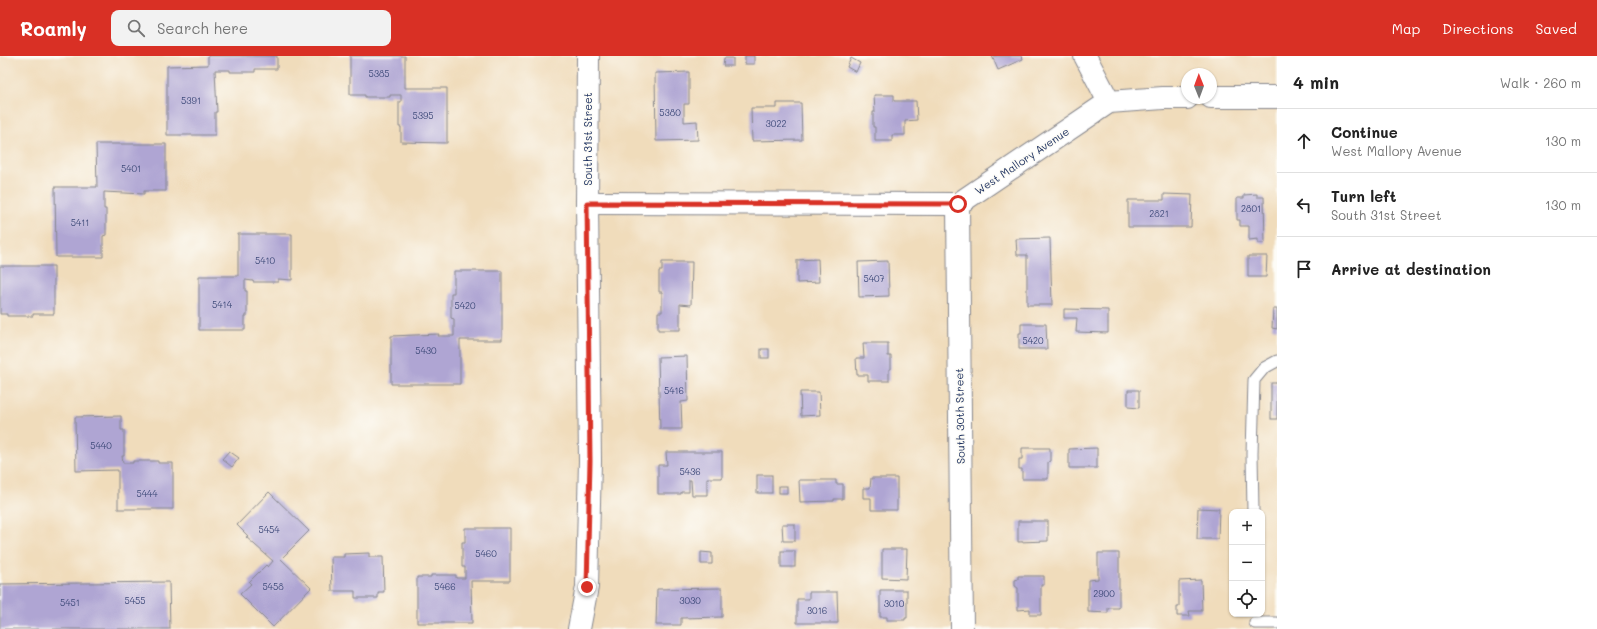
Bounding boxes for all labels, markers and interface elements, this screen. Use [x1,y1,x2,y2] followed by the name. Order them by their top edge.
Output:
[111,10,391,46] search box
[20,16,87,41] text: Roamly
[125,17,147,39] icon: search
[157,18,248,38] text: Search here
[1392,19,1420,38] text: Map
[1442,19,1513,38] text: Directions
[1535,19,1577,38] text: Saved
[368,68,390,79] house number: 5385
[1181,68,1217,104] north arrow
[1293,71,1339,93] text: 4 min
[1500,74,1581,91] text: Walk · 260 m
[580,92,595,186] street label: South 31st Street
[181,95,201,106] house number: 5391
[659,107,681,118] house number: 5380
[412,110,434,121] house number: 5395
[766,118,786,129] house number: 3022
[1331,122,1398,142] text: Continue
[972,123,1072,198] street label: West Mallory Avenue
[1293,130,1315,152] icon: ahead
[1545,132,1581,149] text: 130 m
[1331,142,1462,159] text: West Mallory Avenue
[121,163,141,174] house number: 5401
[1331,186,1396,206] text: Turn left
[1293,194,1315,216] icon: left
[949,195,967,213] route start
[1545,196,1581,213] text: 130 m
[1241,203,1261,214] house number: 2801
[1331,206,1441,223] text: South 31st Street
[1149,208,1169,219] house number: 2821
[71,217,89,228] house number: 5411
[255,255,275,266] house number: 5410
[1293,258,1315,280] icon: arrive
[1331,259,1491,279] text: Arrive at destination
[863,273,885,284] house number: 5407
[212,299,233,310] house number: 5414
[454,300,476,311] house number: 5420
[1022,335,1044,346] house number: 5420
[415,345,437,356] house number: 5430
[951,368,968,464] street label: South 30th Street
[664,385,684,396] house number: 5416
[90,440,112,451] house number: 5440
[679,466,701,477] house number: 5436
[136,488,158,499] house number: 5444
[1229,509,1265,617] map controls
[1229,509,1265,545] button: +
[258,524,280,535] house number: 5454
[1229,545,1265,581] button: −
[475,548,497,559] house number: 5460
[578,578,596,596] route end
[262,581,284,592] house number: 5458
[434,581,456,592] house number: 5466
[1229,581,1265,617] button: locate
[1093,588,1115,599] house number: 2900
[124,595,146,606] house number: 5455
[679,595,701,606] house number: 3030
[60,597,80,608] house number: 5451
[884,598,905,609] house number: 3010
[807,605,827,616] house number: 3016

